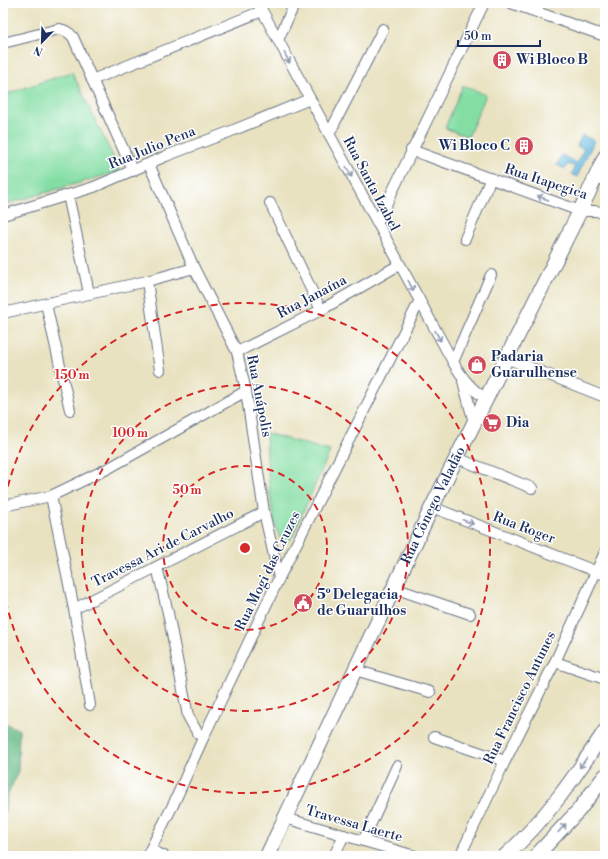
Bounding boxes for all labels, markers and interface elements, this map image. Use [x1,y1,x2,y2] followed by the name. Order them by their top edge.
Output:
[22,22,62,62] north arrow
[458,22,540,48] scale bar
[464,29,492,44] text: 50 m
[31,42,45,58] text: N
[491,49,513,71] building icon: Wi Bloco B
[284,51,292,63] one-way arrow
[515,51,588,69] place label: Wi Bloco B
[106,122,199,174] street label: Rua Julio Pena
[339,134,403,234] street label: Rua Santa Izabel
[513,135,535,157] building icon: Wi Bloco C
[438,137,510,155] place label: Wi Bloco C
[502,160,591,204] street label: Rua Itapegica
[346,166,354,178] one-way arrow
[538,193,550,201] one-way arrow
[274,271,351,323] street label: Rua Janaína
[408,280,415,292] one-way arrow
[435,329,443,341] one-way arrow
[491,348,578,382] place label: Padaria Guarulhense
[242,353,276,439] street label: Rua Anápolis
[466,354,488,376] shop icon: Padaria Guarulhense
[55,368,89,383] text: 150 m
[481,412,503,434] supermarket icon: Dia
[506,414,530,432] place label: Dia
[112,426,148,441] text: 100 m
[397,444,470,567] street label: Rua Cônego Valadão
[172,483,202,498] text: 50 m
[89,504,237,592] street label: Travessa Ari de Carvalho
[231,508,305,634] street label: Rua Mogi das Cruzes
[490,508,558,548] street label: Rua Roger
[462,518,474,526] one-way arrow
[238,541,252,555] centre of rings
[317,586,406,620] place label: 5º Delegacia de Guarulhos
[292,592,314,614] public building icon: 5º Delegacia de Guarulhos
[480,628,560,768] street label: Rua Francisco Antunes
[579,757,587,768] one-way arrow
[303,802,405,846] street label: Travessa Laerte
[558,822,567,833] one-way arrow

